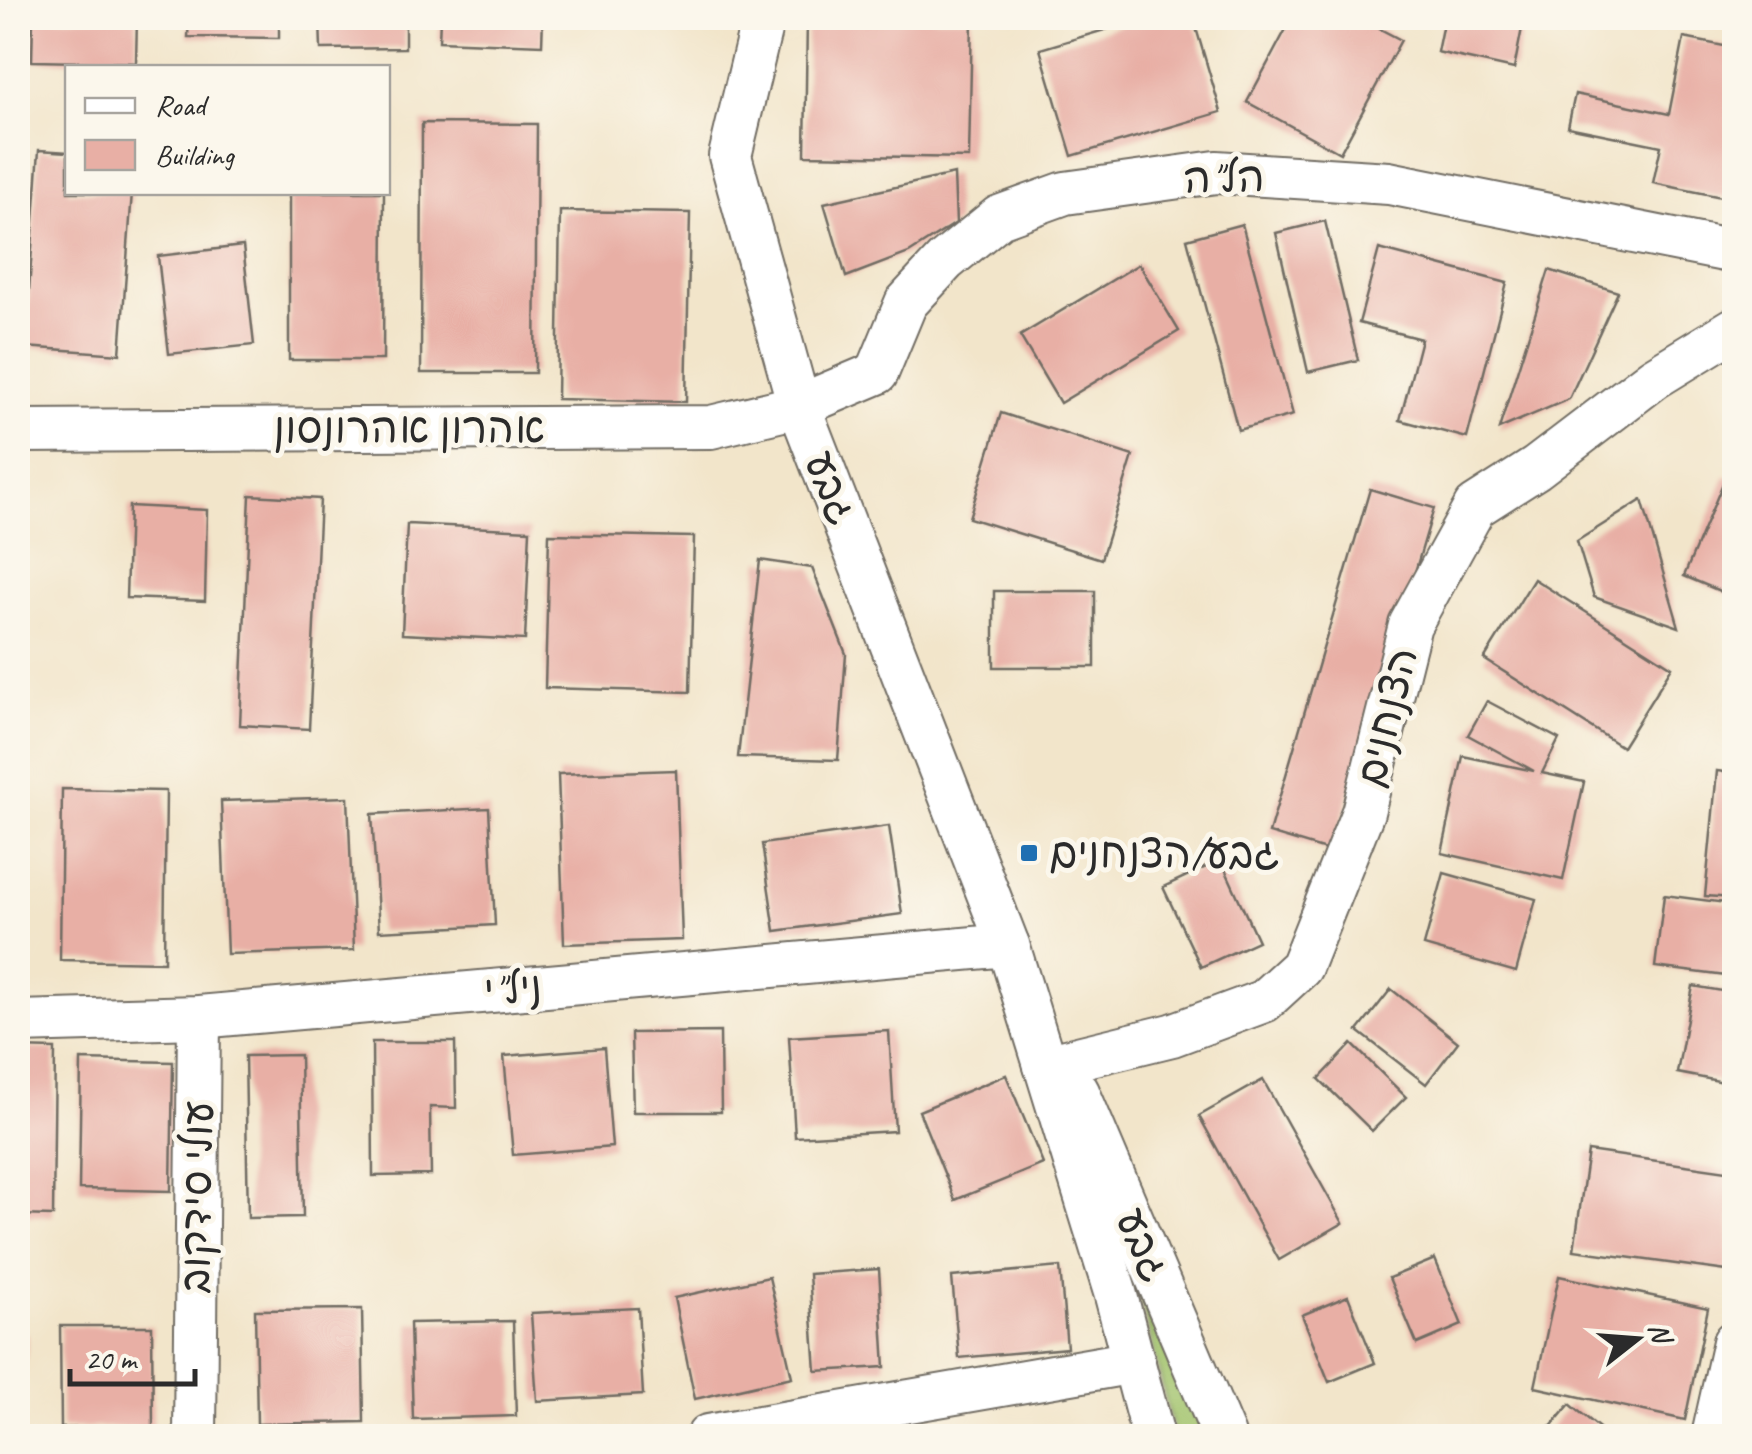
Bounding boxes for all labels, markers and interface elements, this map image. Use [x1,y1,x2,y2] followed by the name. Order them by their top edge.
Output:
[65,65,390,195] legend
[155,86,209,124] text: Road
[155,136,235,174] text: Building
[1183,151,1265,205] street label: הל"ה
[273,402,545,455] street label: אהרון אהרונסון
[793,444,869,532] street label: גבע
[1344,642,1430,792] street label: הצנחנים
[1049,827,1279,880] place label: גבע/הצנחנים
[1018,842,1040,864] marker: גבע/הצנחנים
[482,960,544,1018] street label: ניל"י
[169,1100,225,1294] street label: עולי סידקוב
[1104,1200,1182,1290] street label: גבע
[1587,1289,1687,1389] north arrow
[1641,1318,1681,1350] text: N
[70,1324,195,1386] scale bar
[85,1340,138,1378] text: 20 m

